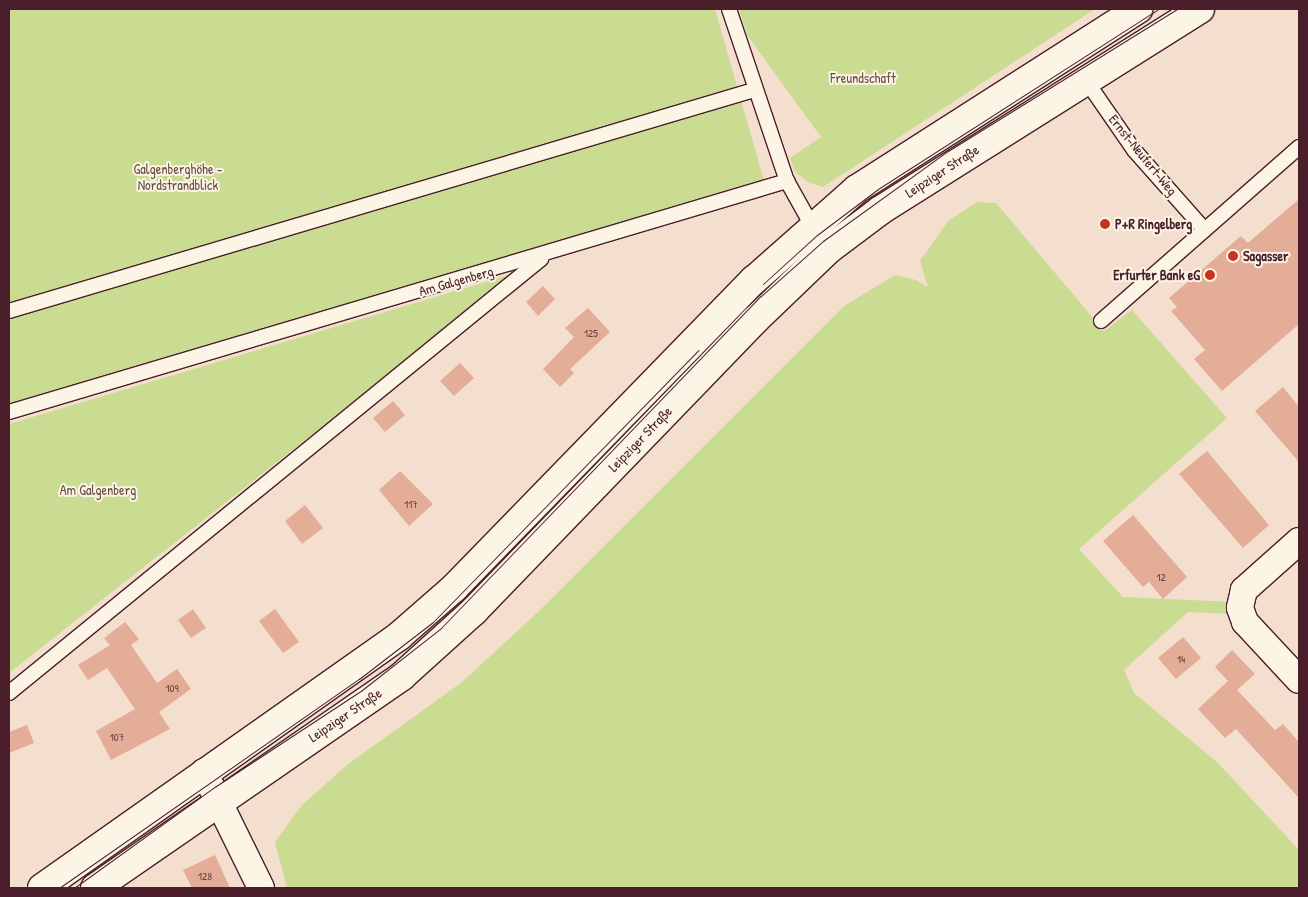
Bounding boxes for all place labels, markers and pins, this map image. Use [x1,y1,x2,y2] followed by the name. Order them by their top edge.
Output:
[1115,216,1192,232] place label: P+R Ringelberg
[1099,218,1111,230] marker: P+R Ringelberg
[1243,248,1288,264] place label: Sagasser
[1227,250,1239,262] marker: Sagasser
[1113,267,1200,283] place label: Erfurter Bank eG
[1204,269,1216,281] marker: Erfurter Bank eG

